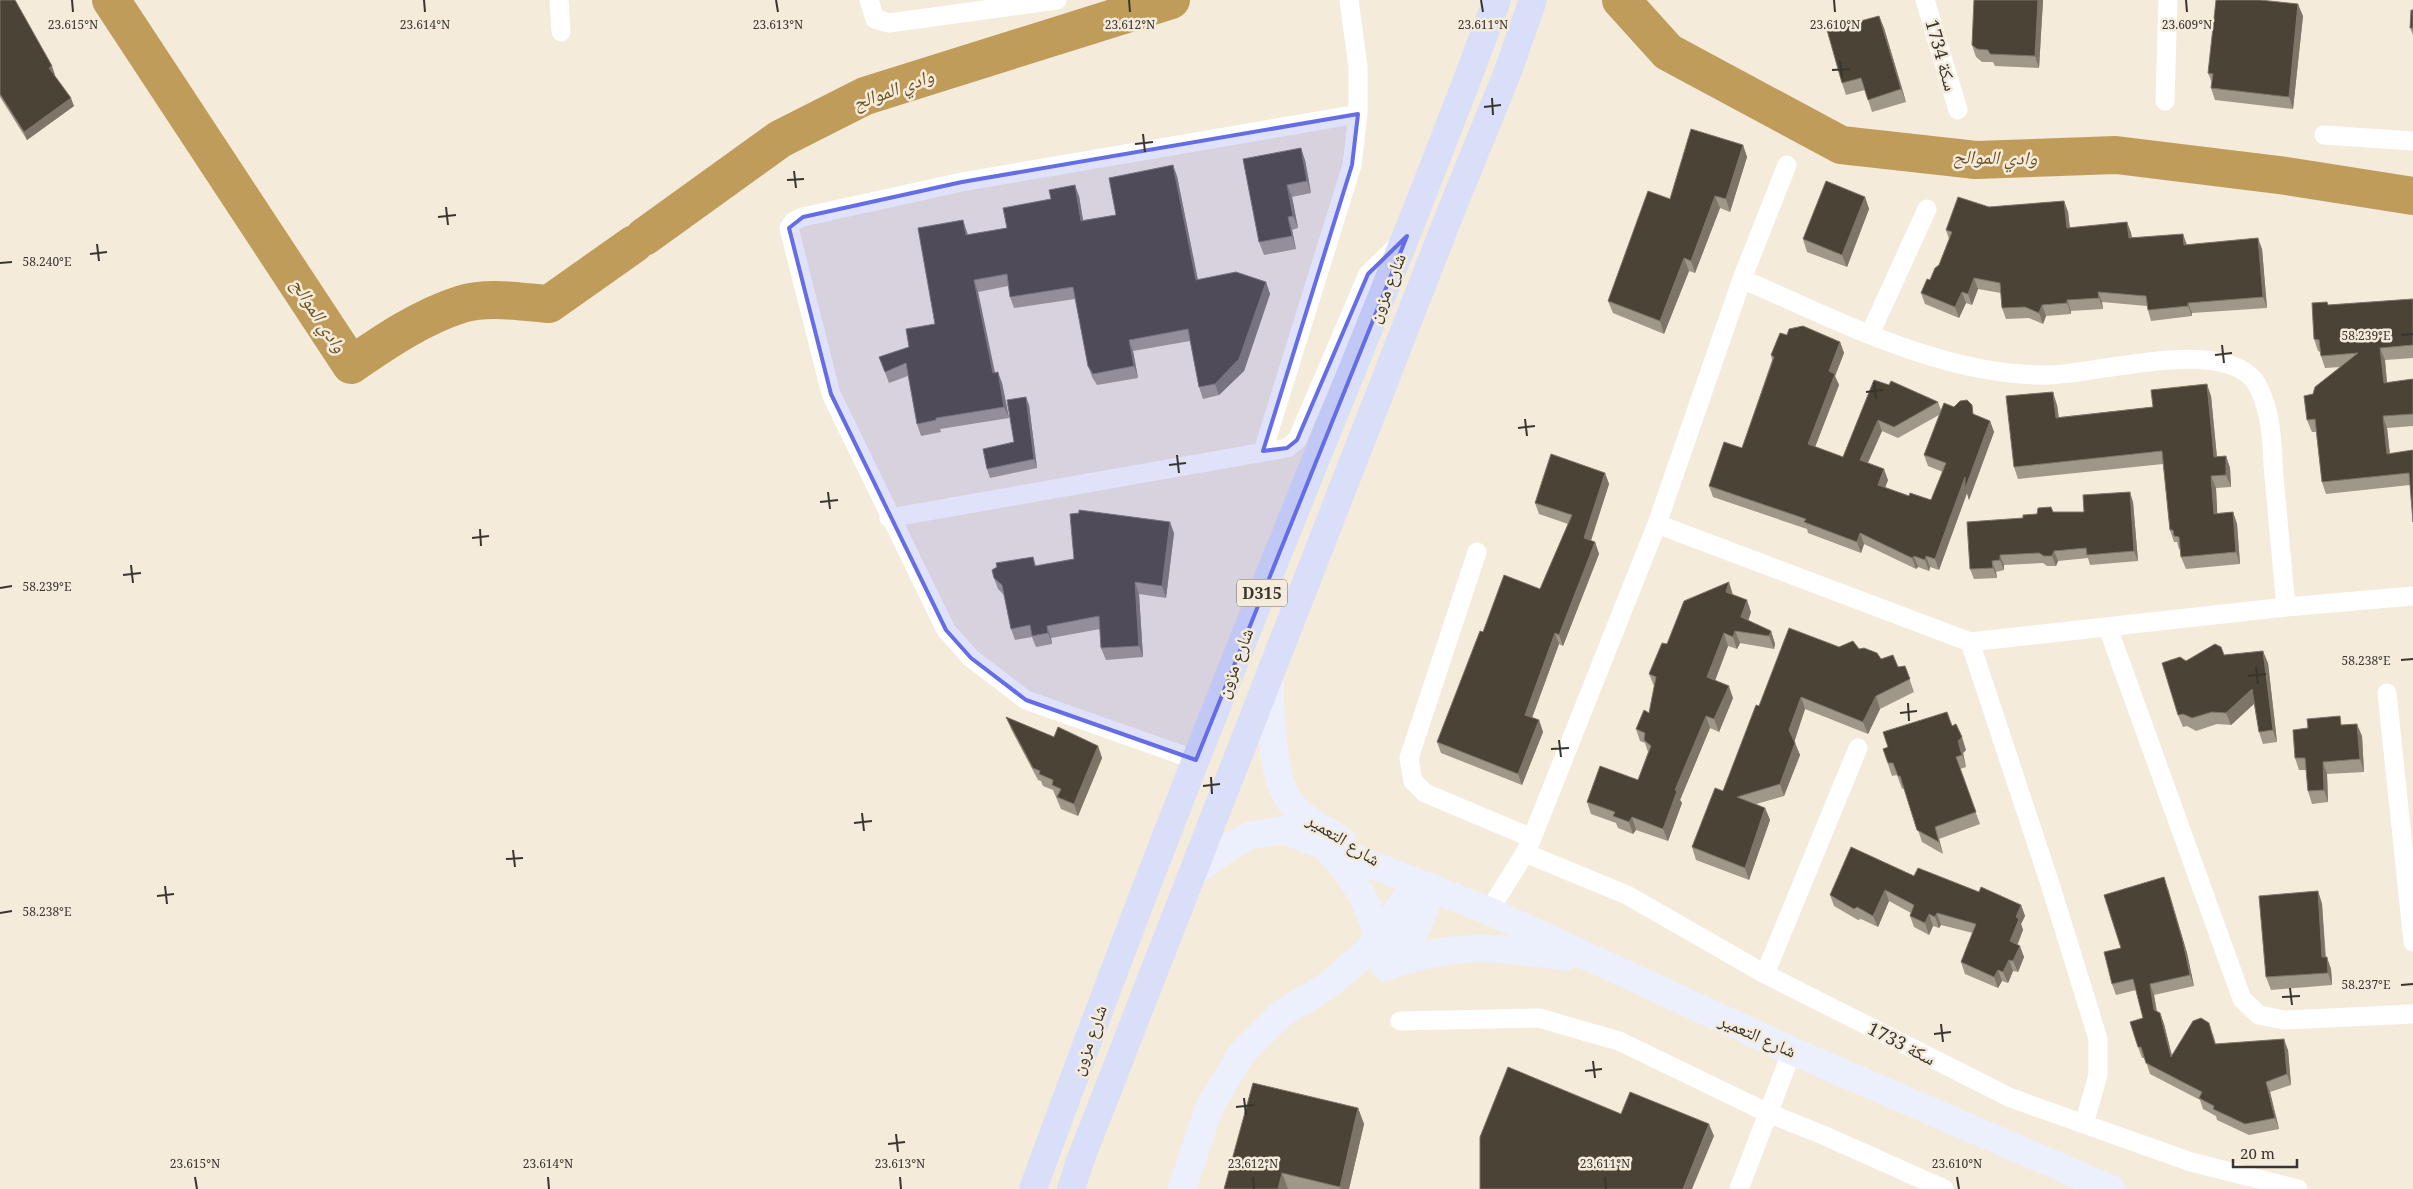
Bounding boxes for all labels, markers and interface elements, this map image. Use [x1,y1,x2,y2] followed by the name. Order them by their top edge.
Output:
[48,16,98,33] text: 23.615°N
[400,16,450,33] text: 23.614°N
[753,16,803,33] text: 23.613°N
[1105,16,1155,33] text: 23.612°N
[1458,16,1508,33] text: 23.611°N
[1810,16,1860,33] text: 23.610°N
[2162,16,2212,33] text: 23.609°N
[1920,17,1964,93] street label: سكة 1734
[849,62,938,118] water label: وادي الموالح
[1952,143,2038,174] water label: وادي الموالح
[1361,249,1411,327] street label: شارع مزون
[23,253,71,270] text: 58.240°E
[283,272,353,359] water label: وادي الموالح
[2342,327,2390,344] text: 58.239°E
[23,578,71,595] text: 58.239°E
[1237,580,1287,606] road number: D315
[1210,624,1258,702] street label: شارع مزون
[2342,652,2390,669] text: 58.238°E
[1302,807,1385,871] street label: شارع التعمير
[23,903,71,920] text: 58.238°E
[2342,976,2390,993] text: 58.237°E
[1064,1001,1112,1079] street label: شارع مزون
[1715,1007,1800,1063] street label: شارع التعمير
[1864,1016,1940,1070] street label: سكة 1733
[2233,1136,2297,1168] scale bar
[2240,1143,2275,1163] text: 20 m
[170,1155,220,1172] text: 23.615°N
[523,1155,573,1172] text: 23.614°N
[875,1155,925,1172] text: 23.613°N
[1228,1155,1278,1172] text: 23.612°N
[1580,1155,1630,1172] text: 23.611°N
[1932,1155,1982,1172] text: 23.610°N

